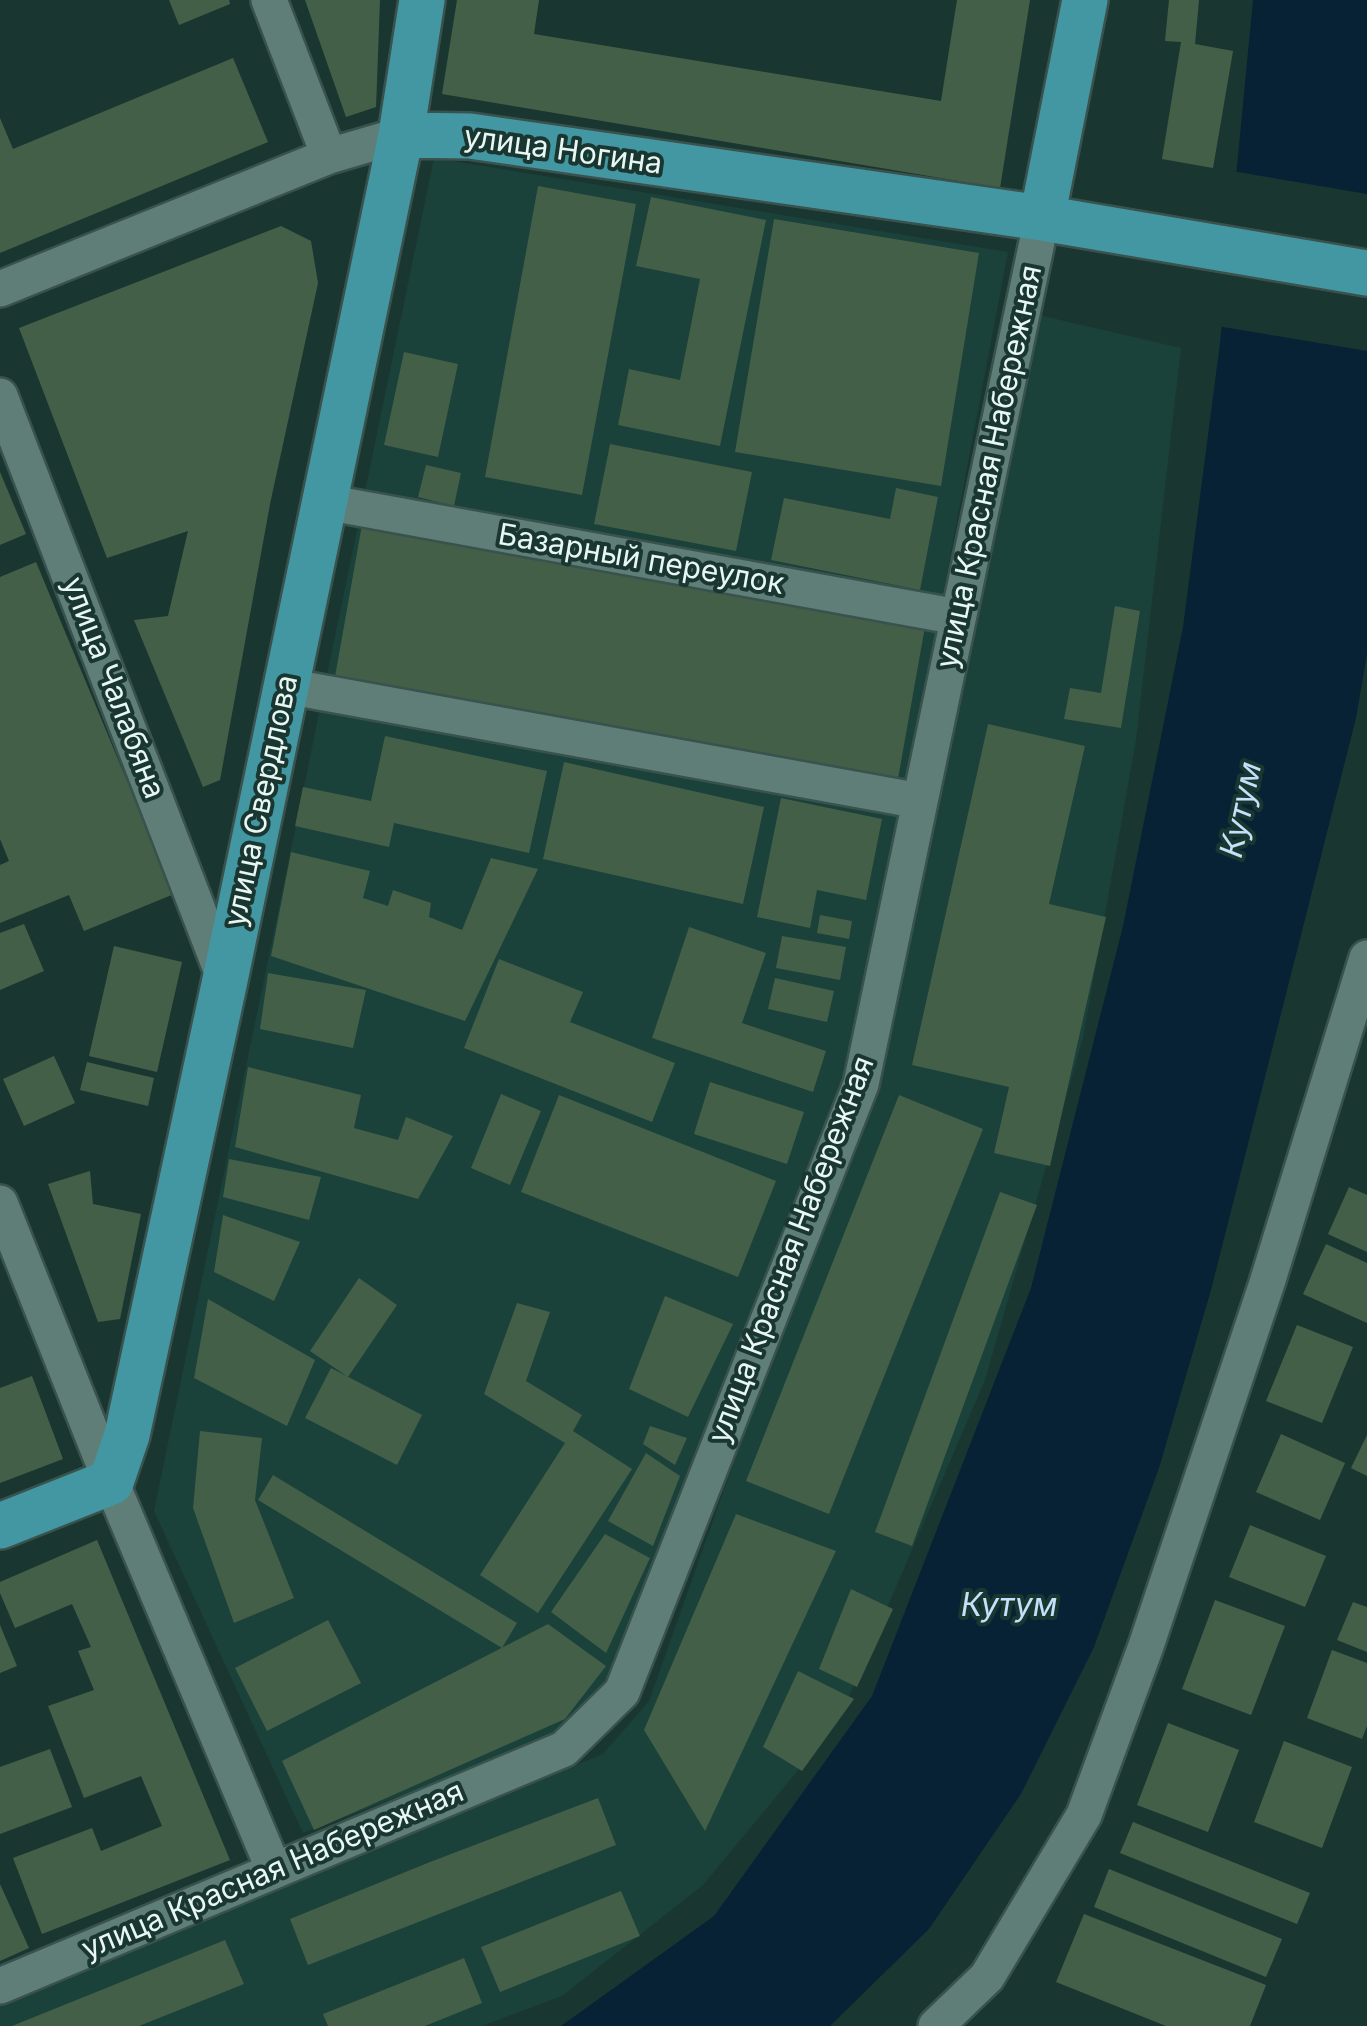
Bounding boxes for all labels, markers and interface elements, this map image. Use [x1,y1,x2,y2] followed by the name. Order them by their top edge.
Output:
[462,119,664,183] street label: улица Ногина
[930,262,1050,672] street label: улица Красная Набережная
[495,517,787,603] street label: Базарный переулок
[54,572,172,804] street label: улица Чалабяна
[218,672,306,930] street label: улица Свердлова
[1213,759,1271,861] water label: Кутум
[702,1052,882,1448] street label: улица Красная Набережная
[961,1587,1057,1625] water label: Кутум
[77,1774,469,1968] street label: улица Красная Набережная

